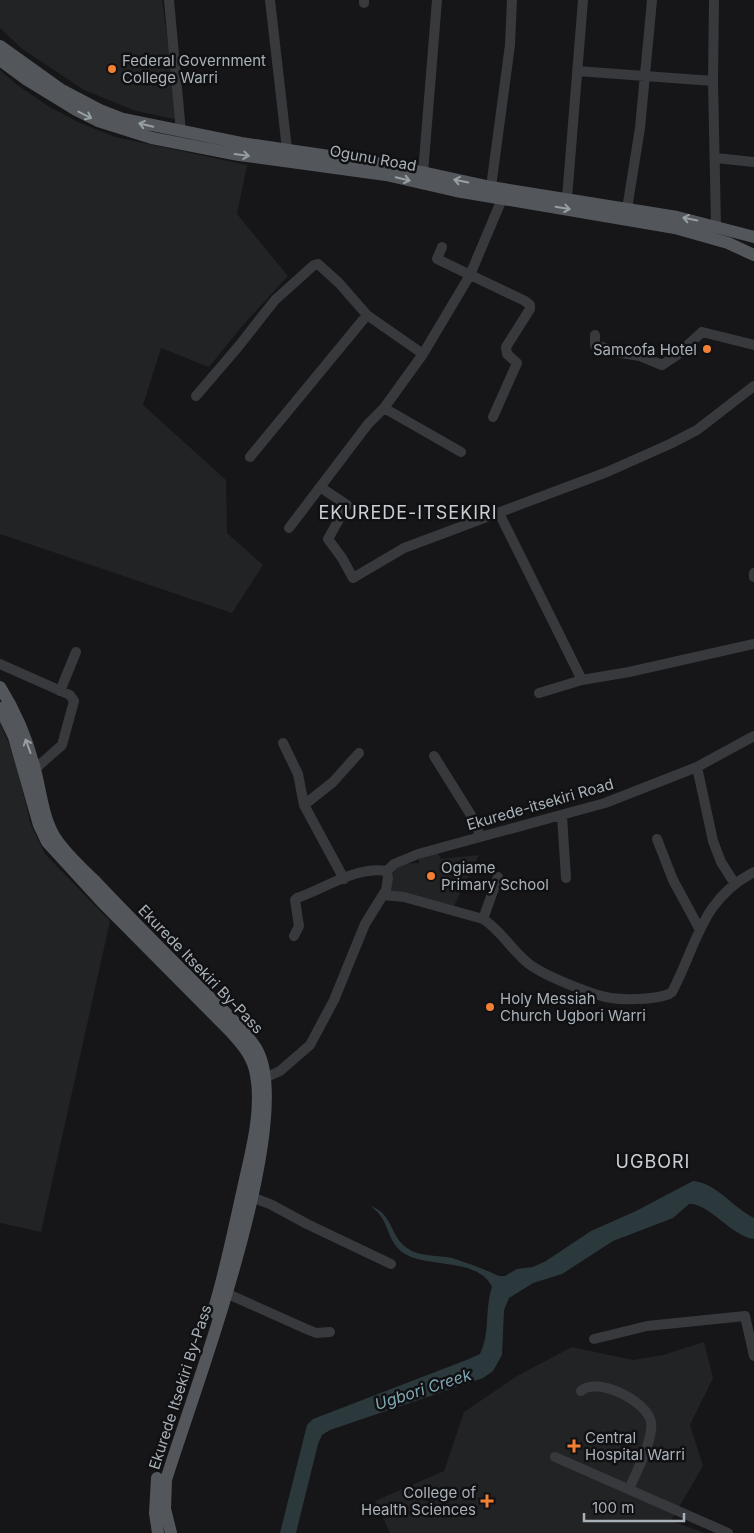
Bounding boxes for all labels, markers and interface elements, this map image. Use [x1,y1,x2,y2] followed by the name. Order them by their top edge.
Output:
[122,51,266,87] place label: Federal Government College Warri
[106,63,118,75] marker: Federal Government College Warri
[78,110,93,120] one-way arrow
[139,120,155,129] one-way arrow
[328,141,418,175] street label: Ogunu Road
[234,150,250,160] one-way arrow
[394,175,410,184] one-way arrow
[453,176,469,185] one-way arrow
[554,204,570,214] one-way arrow
[683,214,699,224] one-way arrow
[593,340,697,359] place label: Samcofa Hotel
[701,343,713,355] marker: Samcofa Hotel
[319,502,497,523] district label: EKUREDE-ITSEKIRI
[23,739,32,754] one-way arrow
[464,774,616,834] street label: Ekurede-itsekiri Road
[441,858,549,894] place label: Ogiame Primary School
[425,870,437,882] marker: Ogiame Primary School
[134,901,268,1038] street label: Ekurede Itsekiri By-Pass
[500,989,646,1025] place label: Holy Messiah Church Ugbori Warri
[484,1001,496,1013] marker: Holy Messiah Church Ugbori Warri
[616,1151,690,1172] district label: UGBORI
[144,1302,216,1472] street label: Ekurede Itsekiri By-Pass
[372,1364,474,1414] water label: Ugbori Creek
[585,1428,685,1464] place label: Central Hospital Warri
[567,1439,581,1453] marker: Central Hospital Warri
[361,1483,476,1519] place label: College of Health Sciences
[584,1490,684,1522] scale bar
[480,1494,494,1508] marker: College of Health Sciences
[592,1498,634,1517] text: 100 m

